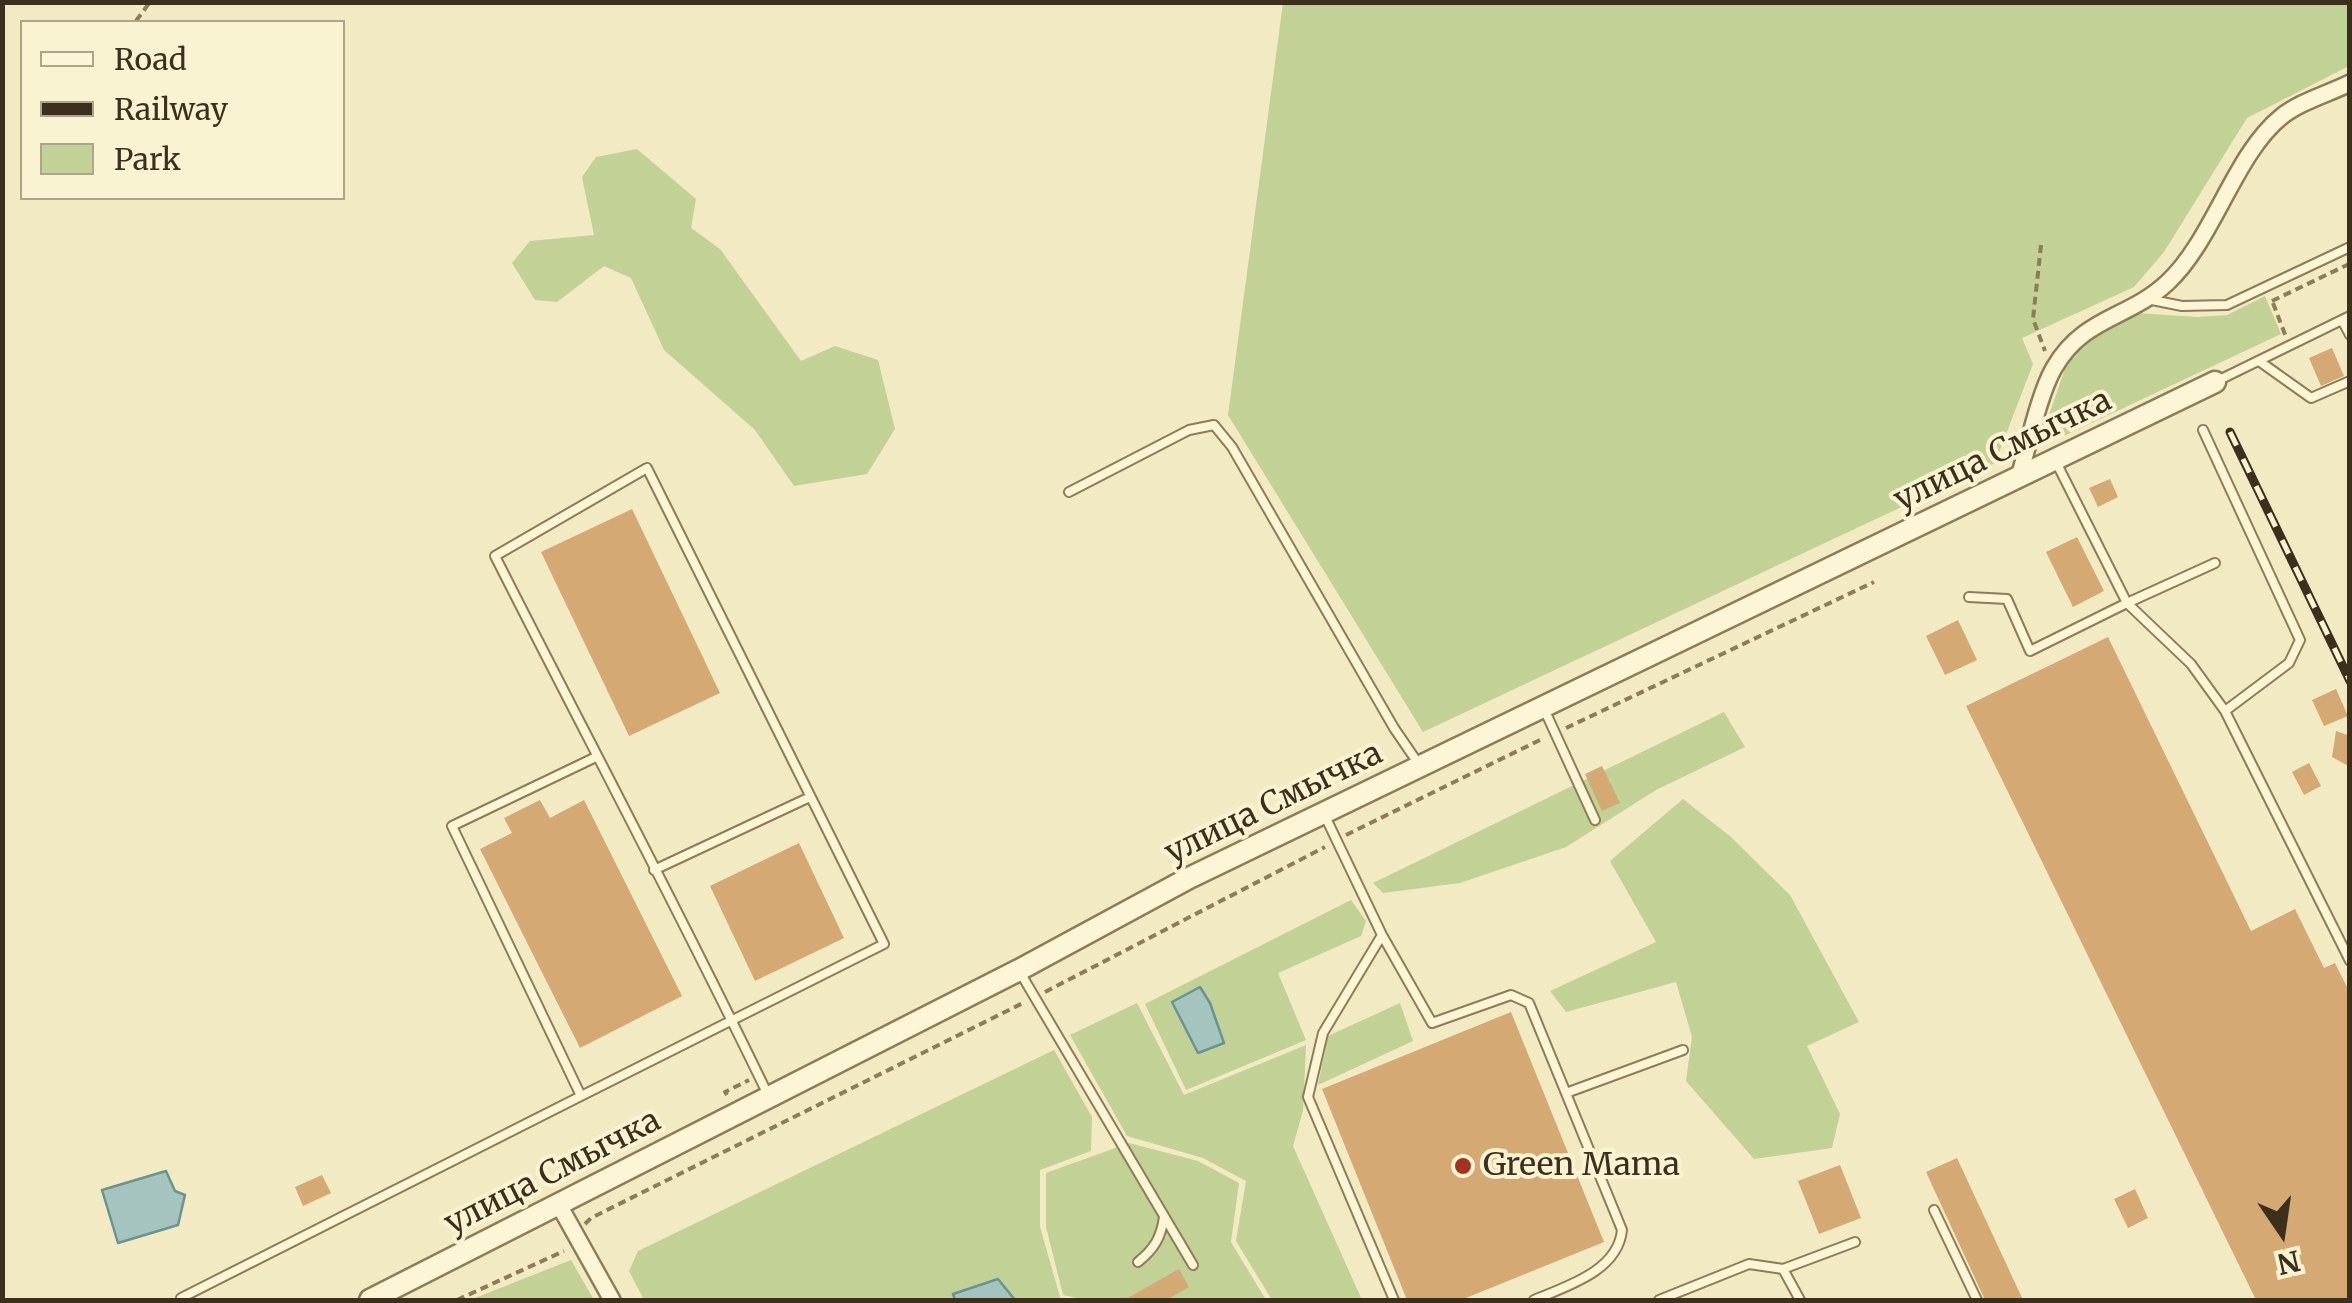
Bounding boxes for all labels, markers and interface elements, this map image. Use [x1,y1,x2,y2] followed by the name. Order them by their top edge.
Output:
[20,20,345,200] legend
[114,40,187,78] text: Road
[114,90,228,128] text: Railway
[114,140,181,178] text: Park
[1888,382,2118,520] street label: улица Смычка
[1159,735,1389,873] street label: улица Смычка
[439,1102,667,1244] street label: улица Смычка
[1483,1147,1680,1185] place label: Green Mama
[1452,1155,1474,1177] marker: Green Mama
[2232,1183,2332,1283] north arrow
[2274,1242,2304,1282] text: N

